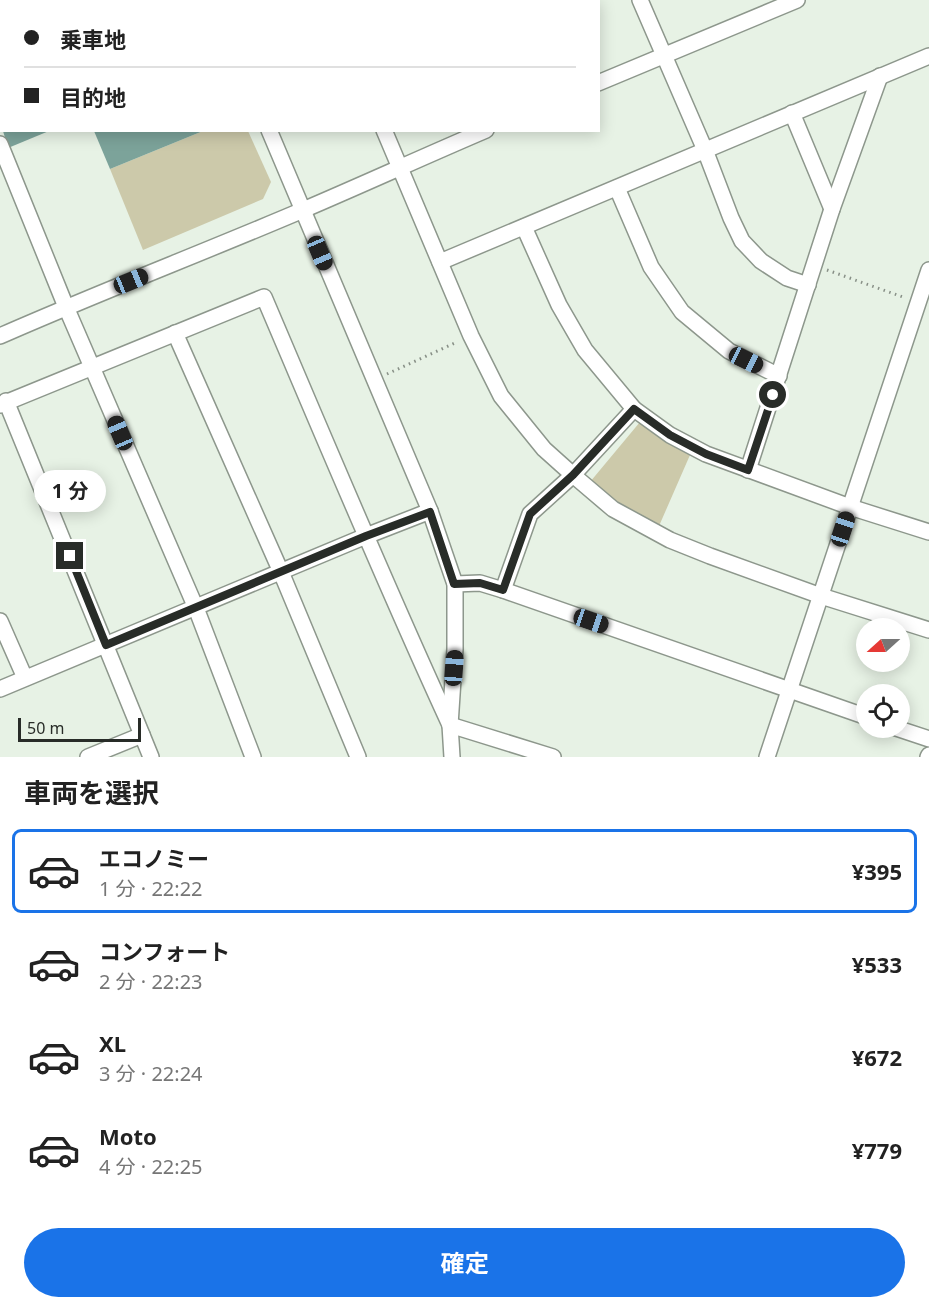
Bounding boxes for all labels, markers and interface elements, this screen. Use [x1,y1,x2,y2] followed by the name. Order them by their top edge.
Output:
[60,24,126,54] text: 乗車地
[60,82,126,112] text: 目的地
[305,233,335,273] car
[111,266,151,296] car
[726,344,766,376] car
[759,381,786,408] route start
[105,413,135,453] car
[34,469,106,511] callout: 1 分
[52,477,88,504] text: 1 分
[829,509,857,549] car
[56,542,83,569] route end
[571,607,611,635] car
[856,618,910,672] north arrow
[856,618,910,738] map controls
[444,649,464,687] car
[856,684,910,738] button: locate
[18,715,141,742] scale bar
[27,717,64,739] text: 50 m
[24,774,159,811] text: 車両を選択
[99,843,209,873] text: エコノミー
[27,844,81,898] icon: car
[852,856,902,886] text: ¥395
[99,875,203,902] text: 1 分 · 22:22
[99,936,230,966] text: コンフォート
[27,937,81,991] icon: car
[852,949,902,979] text: ¥533
[99,968,203,995] text: 2 分 · 22:23
[99,1028,126,1058] text: XL
[27,1030,81,1084] icon: car
[852,1042,902,1072] text: ¥672
[99,1060,203,1087] text: 3 分 · 22:24
[99,1121,157,1151] text: Moto
[27,1123,81,1177] icon: car
[852,1135,902,1165] text: ¥779
[99,1153,203,1180] text: 4 分 · 22:25
[24,1228,905,1297] button: 確定

